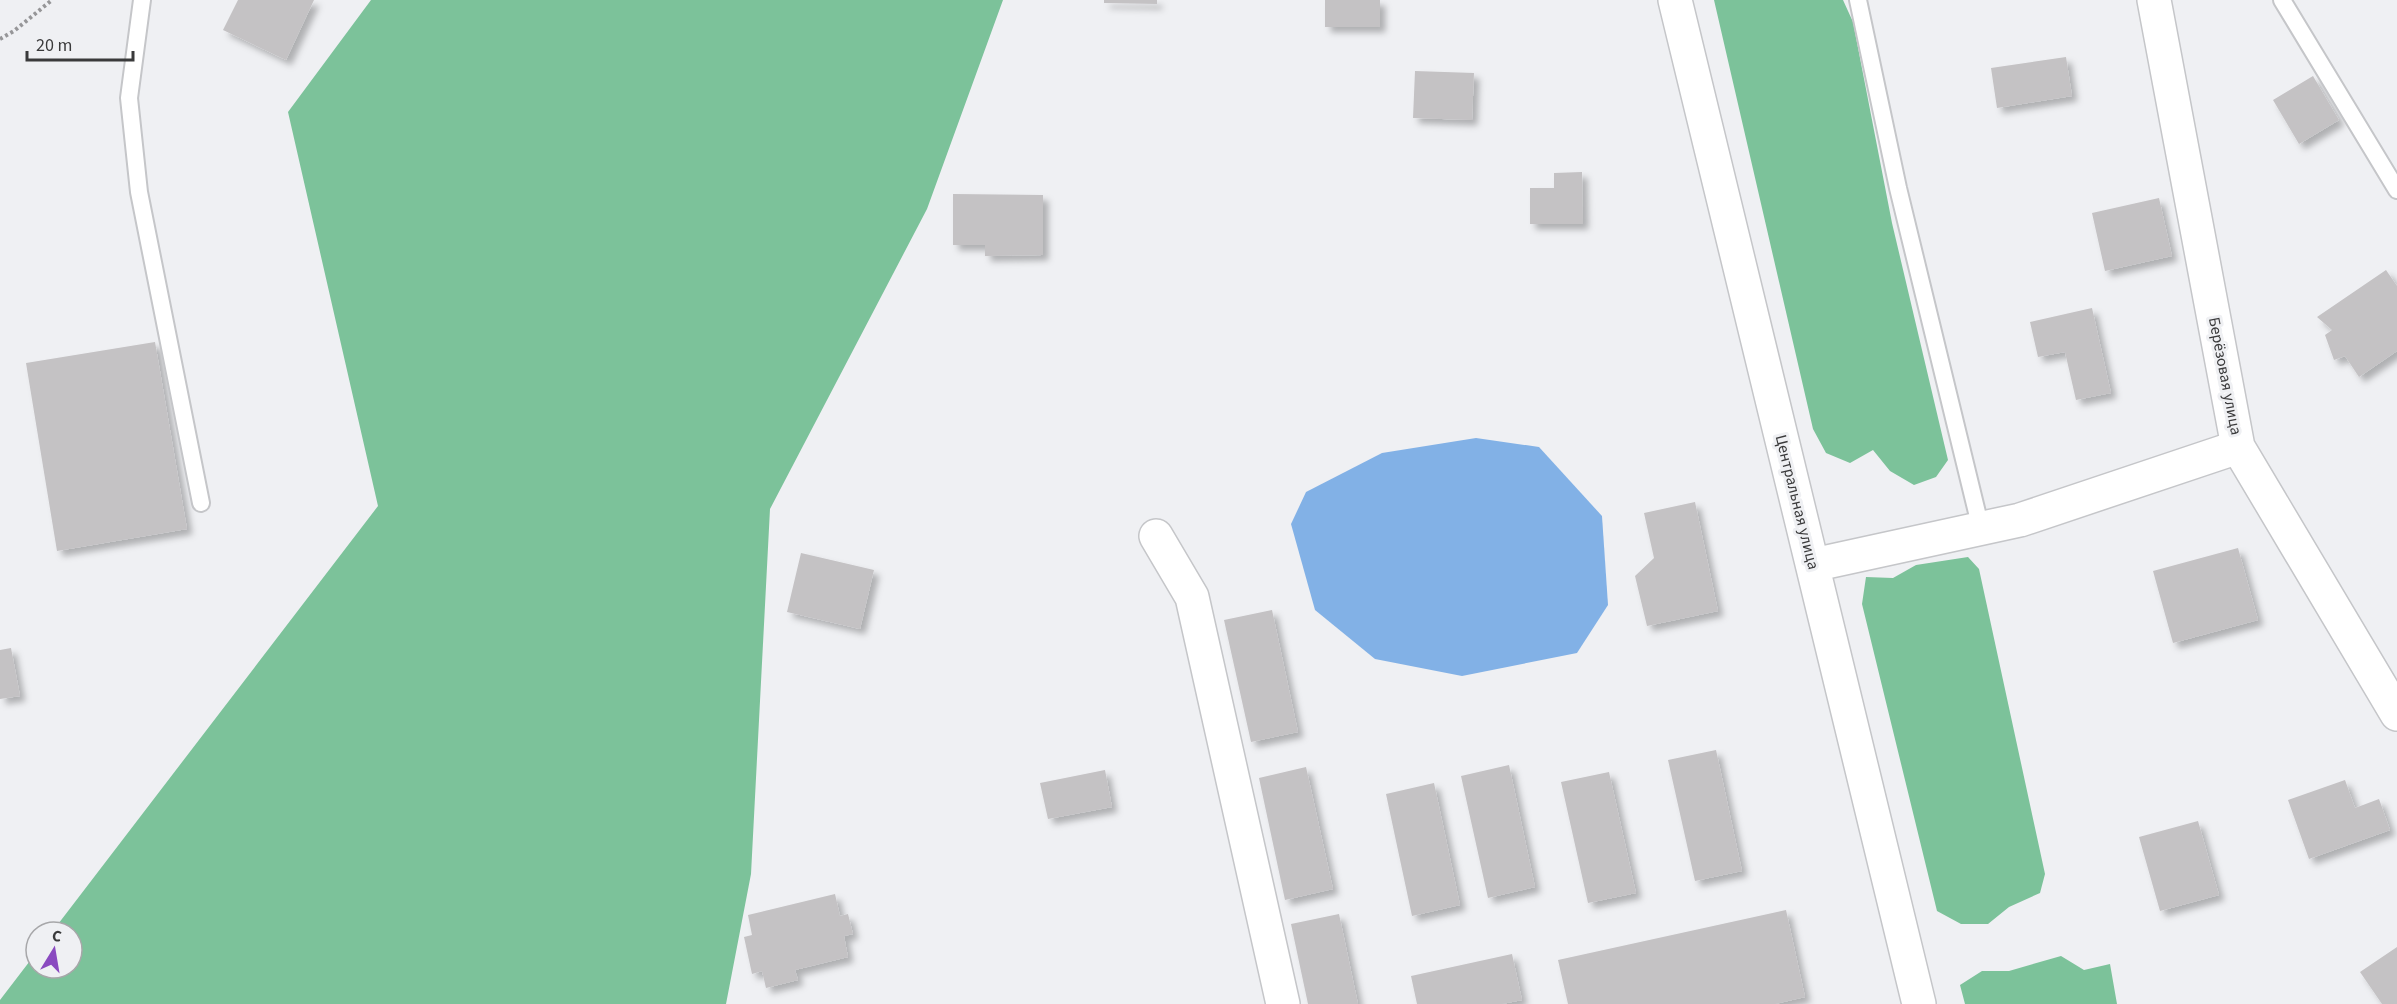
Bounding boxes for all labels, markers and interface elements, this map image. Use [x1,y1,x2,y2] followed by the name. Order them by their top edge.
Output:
[27,24,134,62] scale bar
[36,33,72,58] text: 20 m
[2203,315,2247,437] street label: Берёзовая улица
[1770,432,1824,572] street label: Центральная улица
[24,920,84,980] north arrow
[50,925,63,948] text: С

